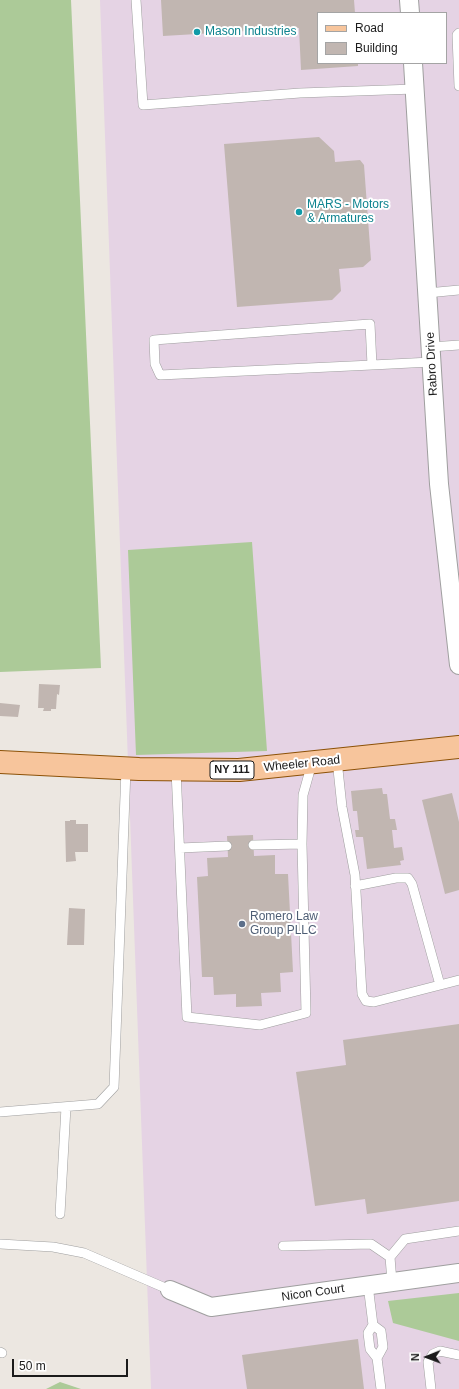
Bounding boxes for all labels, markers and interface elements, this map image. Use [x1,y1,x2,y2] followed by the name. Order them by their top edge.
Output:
[317,12,447,64] legend
[355,21,384,35] text: Road
[205,25,296,39] place label: Mason Industries
[192,27,202,37] marker: Mason Industries
[355,41,398,55] text: Building
[307,198,389,226] place label: MARS - Motors & Armatures
[294,207,304,217] marker: MARS - Motors & Armatures
[423,332,441,396] street label: Rabro Drive
[263,753,341,775] street label: Wheeler Road
[210,761,254,779] road number: NY 111
[250,910,318,938] place label: Romero Law Group PLLC
[237,919,247,929] marker: Romero Law Group PLLC
[281,1281,345,1305] street label: Nicon Court
[407,1337,447,1377] north arrow
[14,1351,130,1377] scale bar
[409,1353,421,1361] text: N
[19,1359,46,1373] text: 50 m

